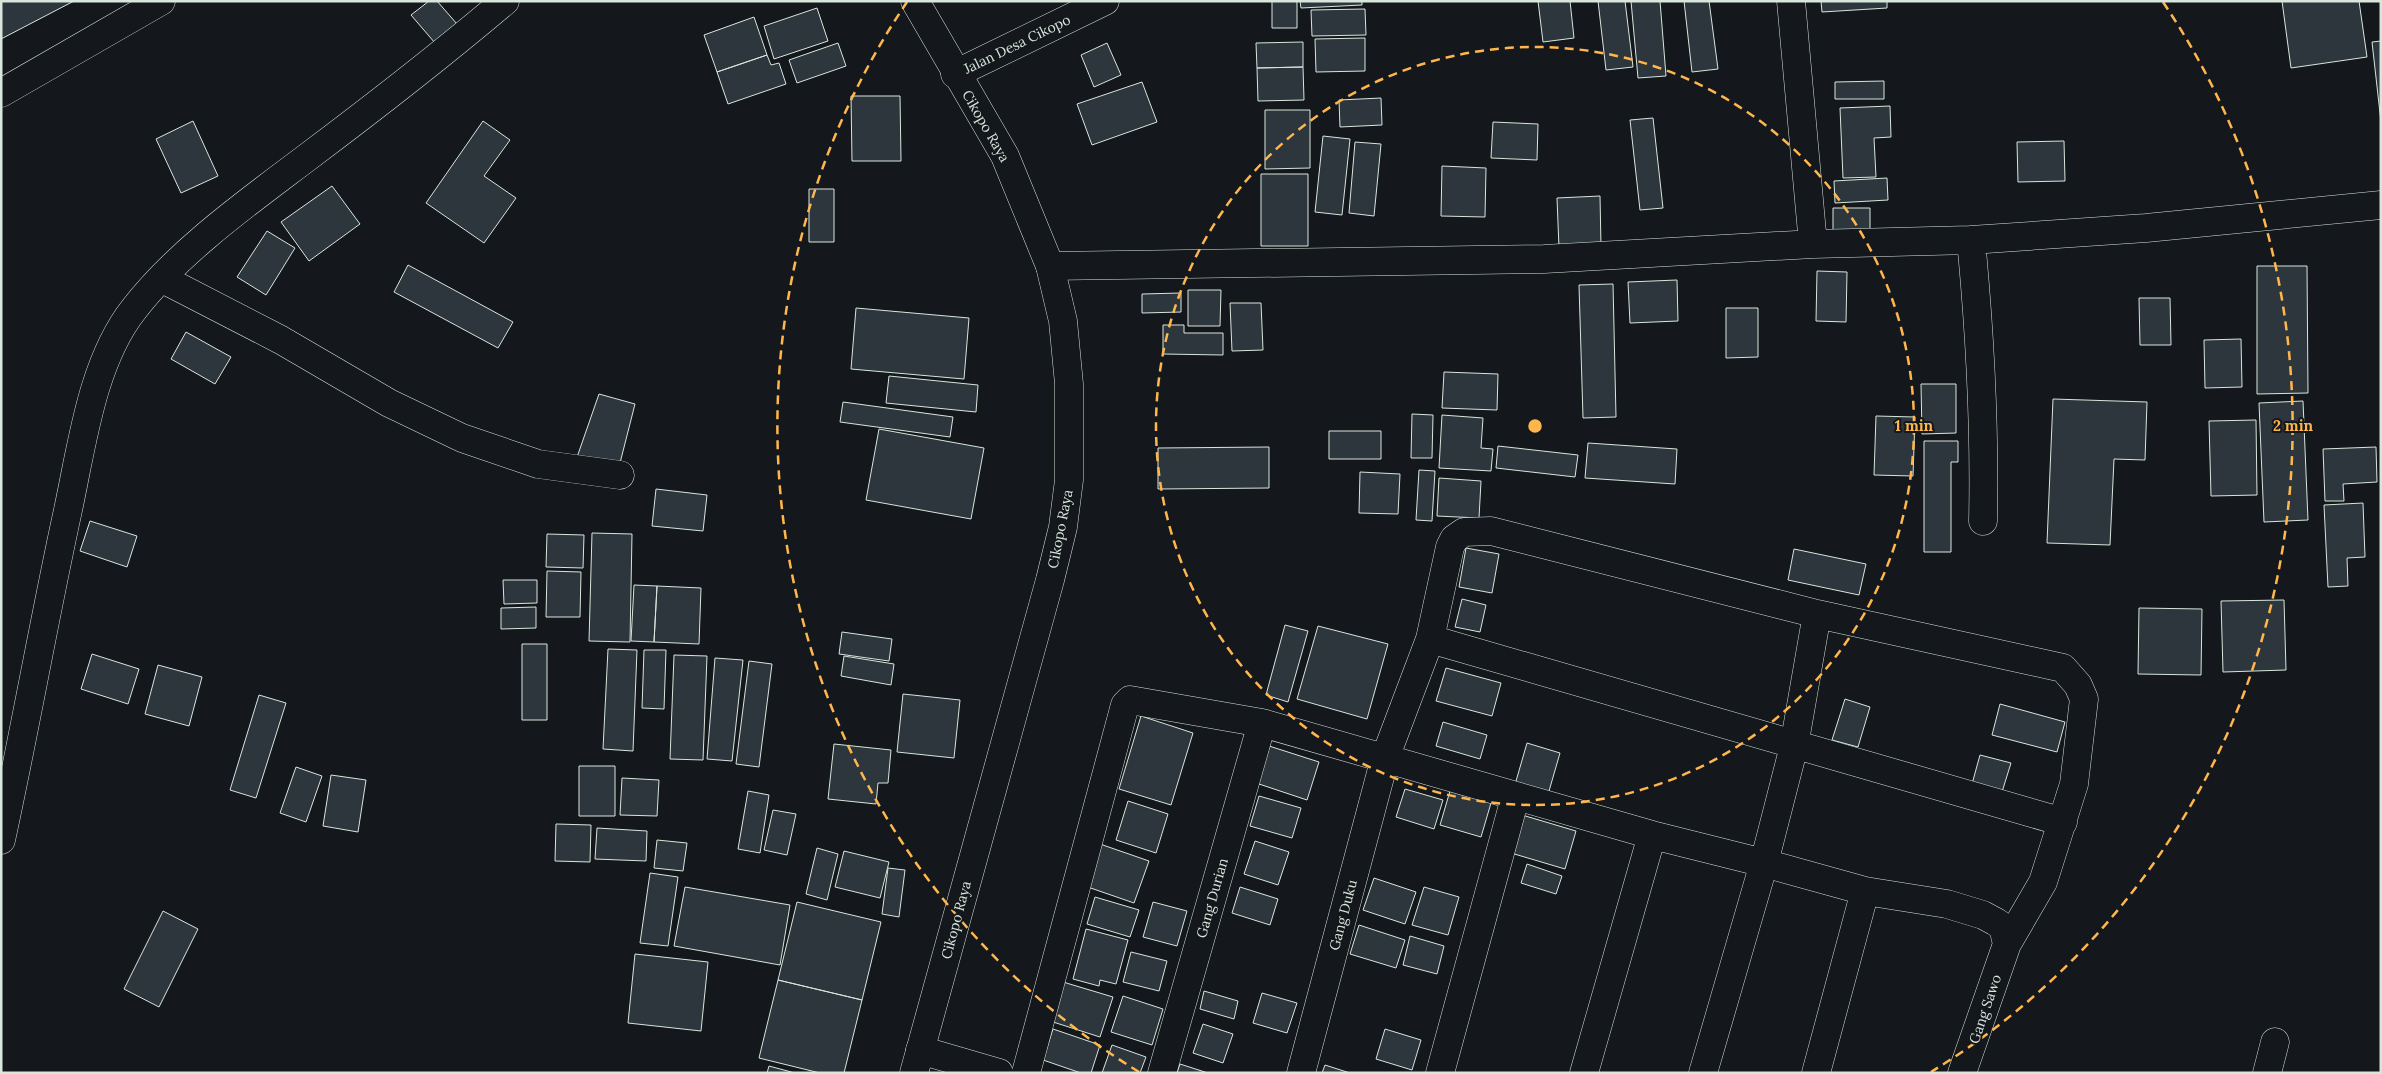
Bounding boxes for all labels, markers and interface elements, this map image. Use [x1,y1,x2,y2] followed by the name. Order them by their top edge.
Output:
[960,10,1073,78] street label: Jalan Desa Cikopo
[958,87,1014,165] street label: Cikopo Raya
[1895,416,1934,435] text: 1 min
[2273,416,2314,435] text: 2 min
[1526,417,1544,435] centre of rings
[1044,488,1076,570] street label: Cikopo Raya
[1192,855,1232,940] street label: Gang Durian
[1325,878,1361,952] street label: Gang Duku
[937,879,975,961] street label: Cikopo Raya
[1965,972,2005,1046] street label: Gang Sawo

